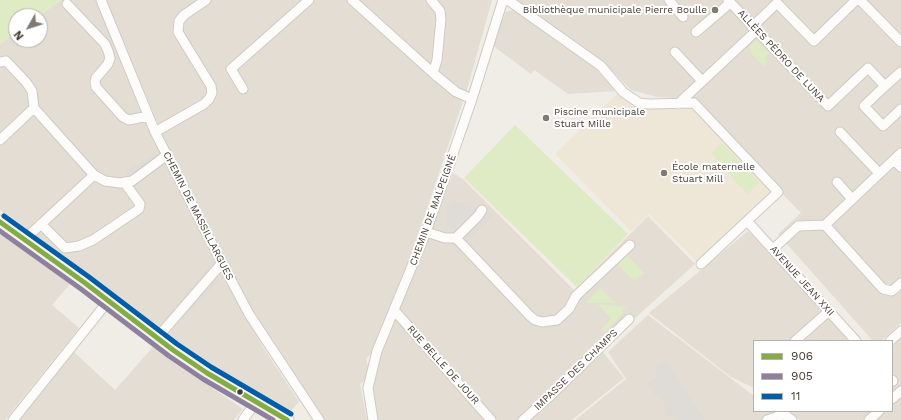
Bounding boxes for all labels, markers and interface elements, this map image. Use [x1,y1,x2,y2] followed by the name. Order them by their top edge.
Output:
[523,4,707,16] place label: Bibliothèque municipale Pierre Boulle
[710,5,720,15] marker: Bibliothèque municipale Pierre Boulle
[735,7,827,105] street label: ALLÉES PÉDRO DE LUNA
[8,8,48,48] north arrow
[11,28,27,42] text: N
[554,106,645,130] place label: Piscine municipale Stuart Mille
[541,113,551,123] marker: Piscine municipale Stuart Mille
[160,150,236,282] street label: CHEMIN DE MASSILLARGUES
[407,153,459,267] street label: CHEMIN DE MALPEIGNÉ
[672,161,755,184] place label: École maternelle Stuart Mill
[659,168,669,178] marker: École maternelle Stuart Mill
[767,243,837,319] street label: AVENUE JEAN XXII
[404,323,482,407] street label: RUE BELLE DE JOUR
[532,327,620,413] street label: IMPASSE DES CHAMPS
[753,340,893,412] legend
[791,349,813,363] text: 906
[791,369,813,383] text: 905
[235,387,245,397] unlabelled marker
[791,389,800,403] text: 11

